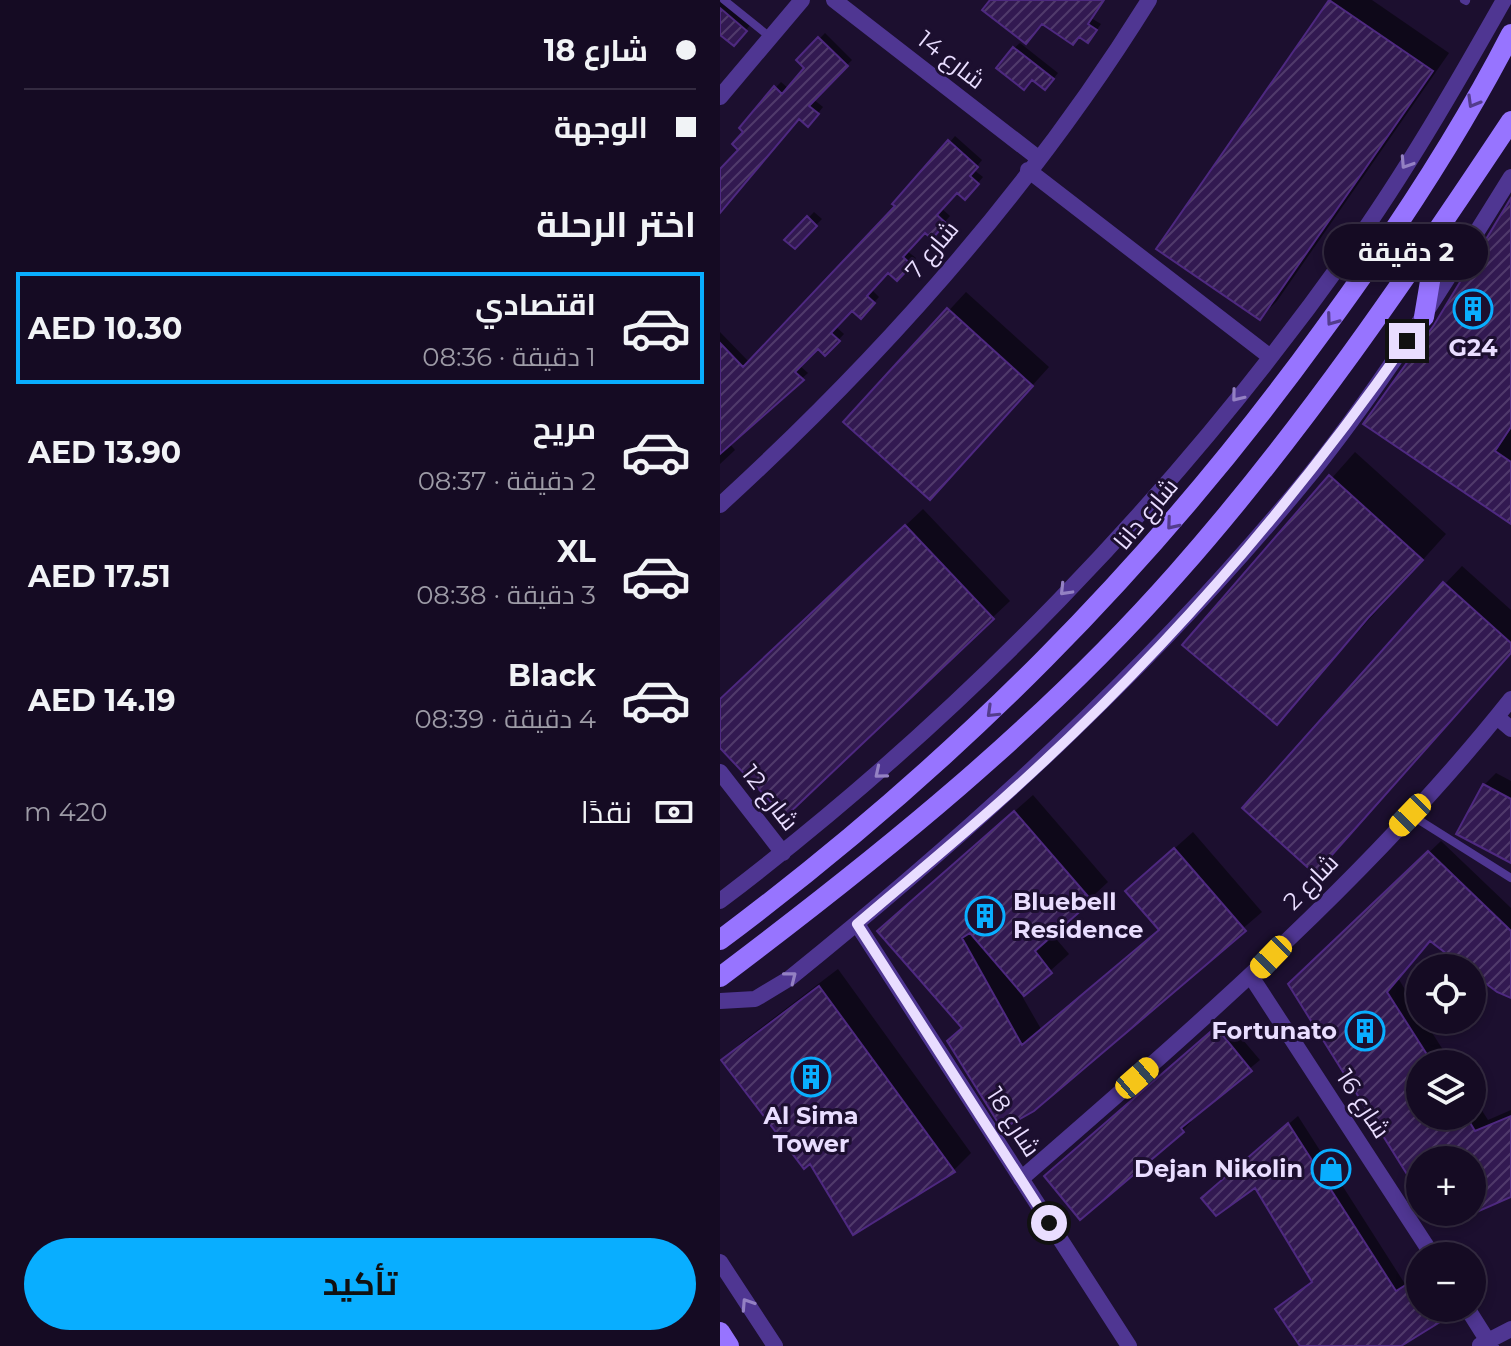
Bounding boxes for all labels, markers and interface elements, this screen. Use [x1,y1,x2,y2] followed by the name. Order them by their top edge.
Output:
[911,24,991,96] street label: شارع 14
[544,32,648,69] text: شارع 18
[1467,93,1483,108] one-way arrow
[554,109,648,146] text: الوجهة
[1401,154,1416,169] one-way arrow
[536,202,696,246] text: اختر الرحلة
[899,215,966,286] street label: شارع 7
[1325,225,1489,281] callout: 2 دقيقة
[1358,236,1454,268] text: 2 دقيقة
[475,286,596,323] text: اقتصادي
[1452,288,1494,330] building icon: G24
[620,292,692,364] icon: car
[28,310,182,347] text: AED 10.30
[1327,311,1341,325] one-way arrow
[1389,323,1425,359] route end
[1449,333,1498,362] place label: G24
[422,341,596,373] text: 1 دقيقة · 08:36
[1232,386,1247,401] one-way arrow
[533,410,596,447] text: مريح
[620,416,692,488] icon: car
[28,434,181,471] text: AED 13.90
[418,465,596,497] text: 2 دقيقة · 08:37
[1107,472,1185,557] street label: شارع دانا
[1167,515,1182,530] one-way arrow
[557,533,596,570] text: XL
[620,540,692,612] icon: car
[28,558,171,595] text: AED 17.51
[416,579,596,611] text: 3 دقيقة · 08:38
[1060,581,1075,595] one-way arrow
[508,657,596,694] text: Black
[620,664,692,736] icon: car
[28,682,176,719] text: AED 14.19
[414,703,596,735] text: 4 دقيقة · 08:39
[987,703,1001,718] one-way arrow
[734,759,805,837] street label: شارع 12
[875,763,889,778] one-way arrow
[1385,789,1435,841] car
[652,790,696,834] icon: cash
[581,794,632,831] text: نقدًا
[24,796,107,828] text: 420 m
[1277,848,1346,917] street label: شارع 2
[1013,887,1143,944] place label: Bluebell Residence
[964,895,1006,937] building icon: Bluebell Residence
[1246,931,1296,983] car
[1406,954,1486,1322] map controls
[1406,954,1486,1034] button: locate
[782,972,797,986] one-way arrow
[1344,1010,1386,1052] building icon: Fortunato
[1211,1016,1337,1045] place label: Fortunato
[1406,1050,1486,1130] button: layers
[1111,1053,1163,1103] car
[790,1056,832,1098] building icon: Al Sima Tower
[1329,1064,1396,1145] street label: شارع 16
[979,1082,1046,1163] street label: شارع 18
[763,1101,858,1158] place label: Al Sima Tower
[1406,1146,1486,1226] button: +
[1310,1148,1352,1190] shop icon: Dejan Nikolin
[1134,1154,1303,1183] place label: Dejan Nikolin
[1031,1205,1067,1241] route start
[24,1238,696,1330] button: تأكيد
[1406,1242,1486,1322] button: −
[742,1298,757,1313] one-way arrow

